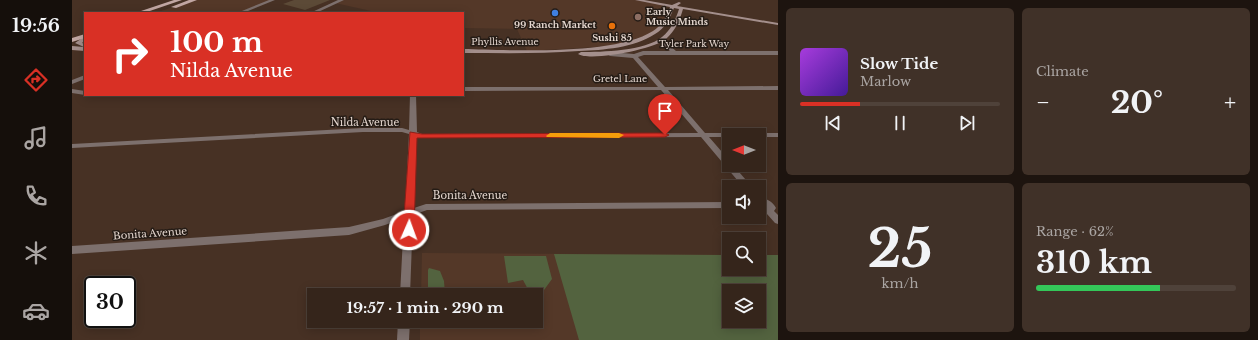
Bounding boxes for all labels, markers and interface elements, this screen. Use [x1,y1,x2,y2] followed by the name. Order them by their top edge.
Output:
[646,6,708,27] place label: Early Music Minds
[550,8,560,18] marker: 99 Ranch Market
[633,12,643,22] marker: Early Music Minds
[12,15,60,37] text: 19:56
[514,19,596,30] place label: 99 Ranch Market
[607,21,617,31] marker: Sushi 85
[170,25,263,60] text: 100 m
[104,28,156,80] icon: right
[592,32,632,43] place label: Sushi 85
[471,36,539,47] street label: Phyllis Avenue
[659,38,729,49] street label: Tyler Park Way
[860,54,938,73] text: Slow Tide
[170,60,293,82] text: Nilda Avenue
[1036,63,1089,80] text: Climate
[22,66,50,94] icon: directions
[593,73,647,84] street label: Gretel Lane
[860,73,911,90] text: Marlow
[1111,84,1163,121] text: 20°
[1036,89,1050,116] text: −
[1224,89,1236,116] text: +
[648,94,682,135] pin
[654,100,676,122] icon: arrive
[822,112,844,134] icon: previous
[889,112,911,134] icon: pause
[956,112,978,134] icon: next
[331,116,399,129] street label: Nilda Avenue
[22,124,50,152] icon: music
[722,128,766,172] north arrow
[722,128,766,328] map controls
[722,180,766,224] button: sound
[22,182,50,210] icon: phone
[433,189,507,202] street label: Bonita Avenue
[388,209,430,251] position arrow
[868,217,932,281] text: 25
[1036,223,1114,240] text: Range · 62%
[113,224,188,243] street label: Bonita Avenue
[722,232,766,276] button: search
[22,239,50,267] icon: climate
[1036,244,1152,281] text: 310 km
[882,275,918,292] text: km/h
[84,276,136,328] speed limit sign: 30
[722,284,766,328] button: layers
[22,297,50,325] icon: car
[346,298,504,317] text: 19:57 · 1 min · 290 m

